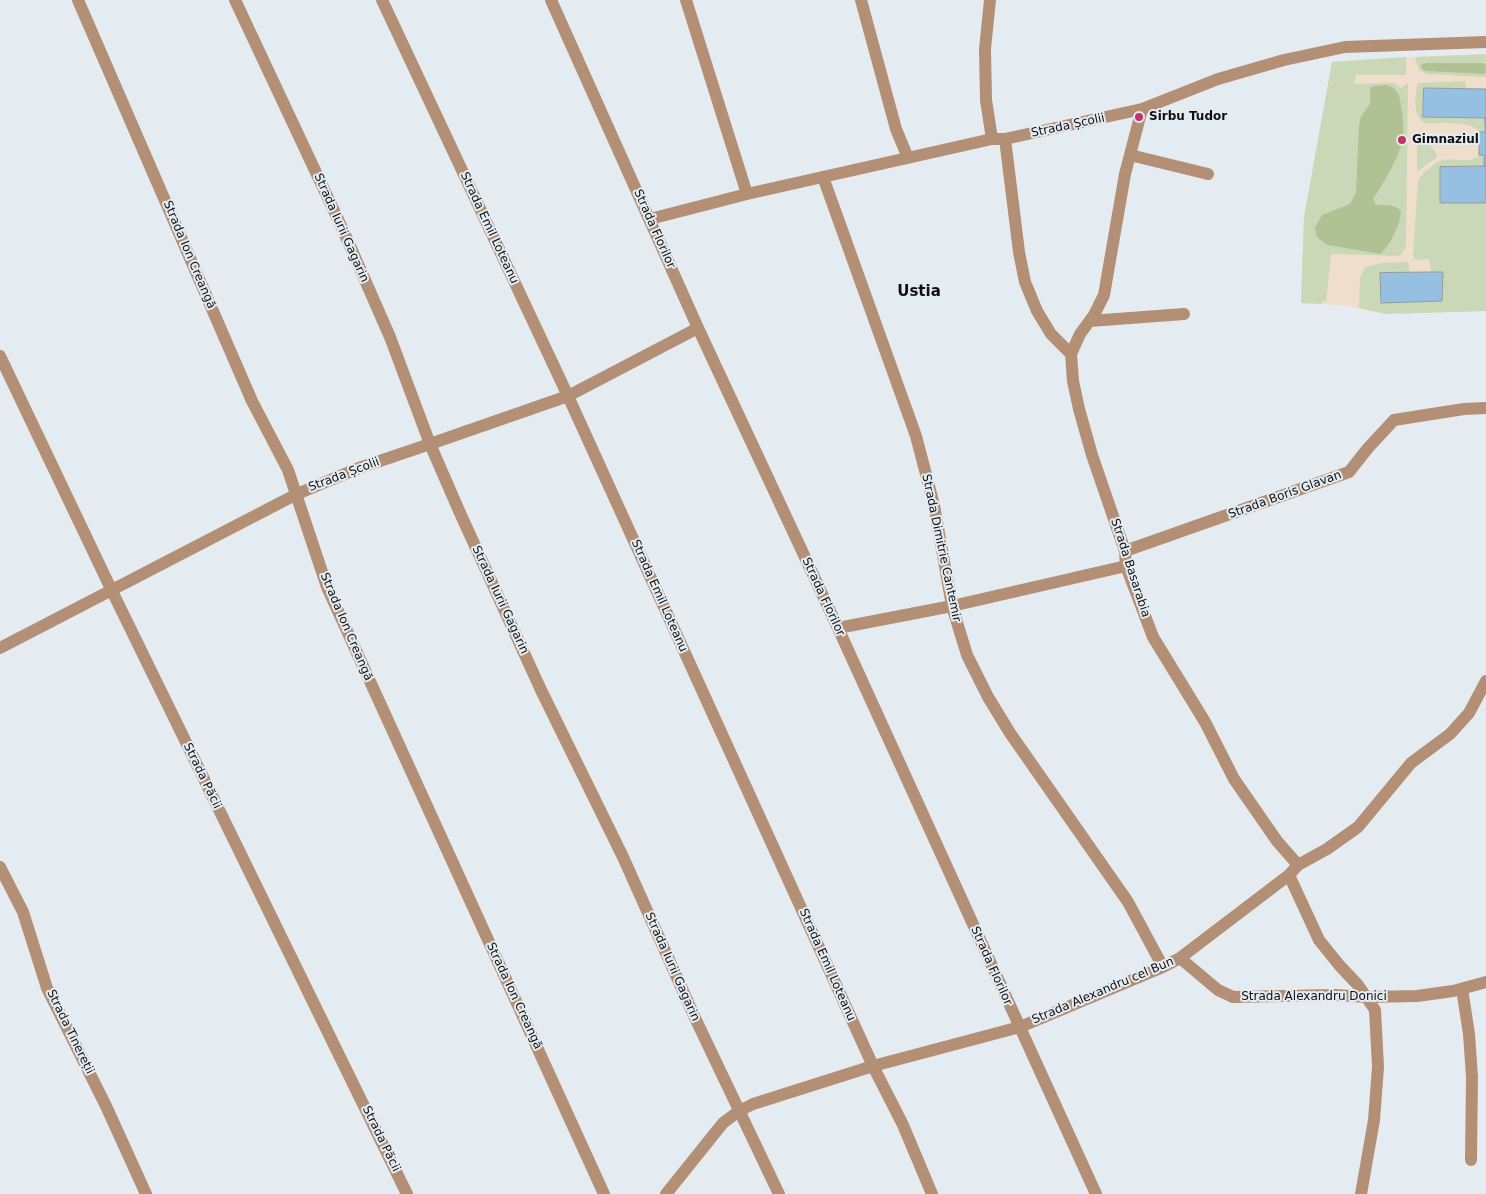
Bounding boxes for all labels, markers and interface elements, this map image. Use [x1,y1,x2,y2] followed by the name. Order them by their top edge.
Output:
[1149,110,1227,124] place label: Sirbu Tudor
[1030,111,1106,141] street label: Strada Școlii
[1133,111,1145,123] marker: Sirbu Tudor
[1412,133,1479,147] place label: Gimnaziul
[1396,134,1408,146] marker: Gimnaziul
[457,170,521,286] street label: Strada Emil Loteanu
[311,171,371,285] street label: Strada Iurii Gagarin
[630,187,678,271] street label: Strada Florilor
[160,199,218,311] street label: Strada Ion Creangă
[897,283,941,301] district label: Ustia
[306,455,382,495] street label: Strada Școlii
[1226,468,1344,522] street label: Strada Boris Glavan
[918,473,964,623] street label: Strada Dimitrie Cantemir
[1107,517,1153,619] street label: Strada Basarabia
[628,538,690,654] street label: Strada Emil Loteanu
[469,544,531,656] street label: Strada Iurii Gagarin
[799,556,847,638] street label: Strada Florilor
[317,571,375,683] street label: Strada Ion Creangă
[180,741,224,811] street label: Strada Păcii
[796,907,858,1023] street label: Strada Emil Loteanu
[642,910,702,1024] street label: Strada Iurii Gagarin
[967,924,1015,1008] street label: Strada Florilor
[483,940,545,1052] street label: Strada Ion Creangă
[1030,955,1176,1027] street label: Strada Alexandru cel Bun
[43,987,97,1077] street label: Strada Tinereții
[1241,990,1387,1004] street label: Strada Alexandru Donici
[359,1104,403,1174] street label: Strada Păcii

